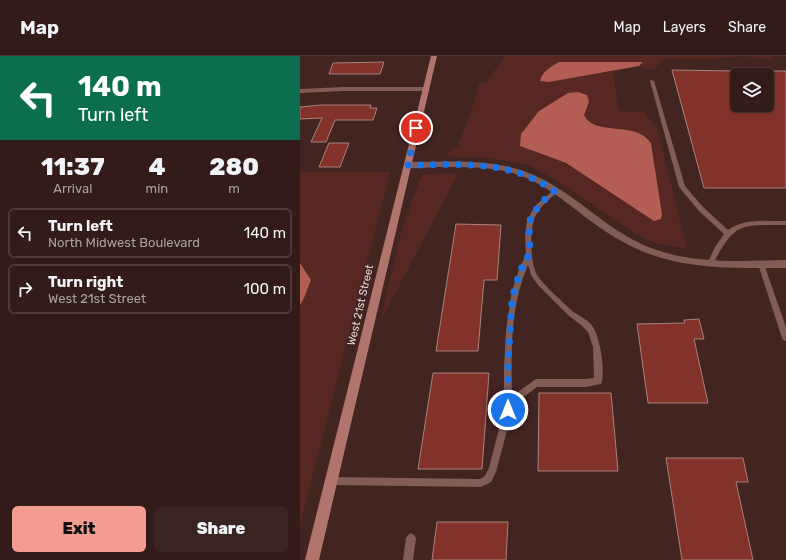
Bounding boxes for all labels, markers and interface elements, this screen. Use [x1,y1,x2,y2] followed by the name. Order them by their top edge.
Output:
[20,16,59,39] text: Map
[614,19,641,36] text: Map
[663,19,706,36] text: Layers
[728,19,766,36] text: Share
[730,68,774,112] map controls
[730,68,774,112] button: layers
[78,70,162,103] text: 140 m
[12,72,64,124] icon: left
[78,104,148,126] text: Turn left
[399,111,433,145] pin
[405,117,427,139] icon: arrive
[41,153,105,181] text: 11:37
[148,153,165,181] text: 4
[209,153,259,181] text: 280
[53,181,92,196] text: Arrival
[146,181,168,196] text: min
[228,181,240,196] text: m
[48,217,113,235] text: Turn left
[14,222,36,244] icon: left
[244,224,286,242] text: 140 m
[48,235,200,250] text: North Midwest Boulevard
[345,263,376,347] street label: West 21st Street
[48,273,123,291] text: Turn right
[14,278,36,300] icon: right
[244,280,286,298] text: 100 m
[48,291,146,306] text: West 21st Street
[487,389,529,431] position arrow
[12,506,146,552] button: Exit
[154,506,288,552] button: Share

